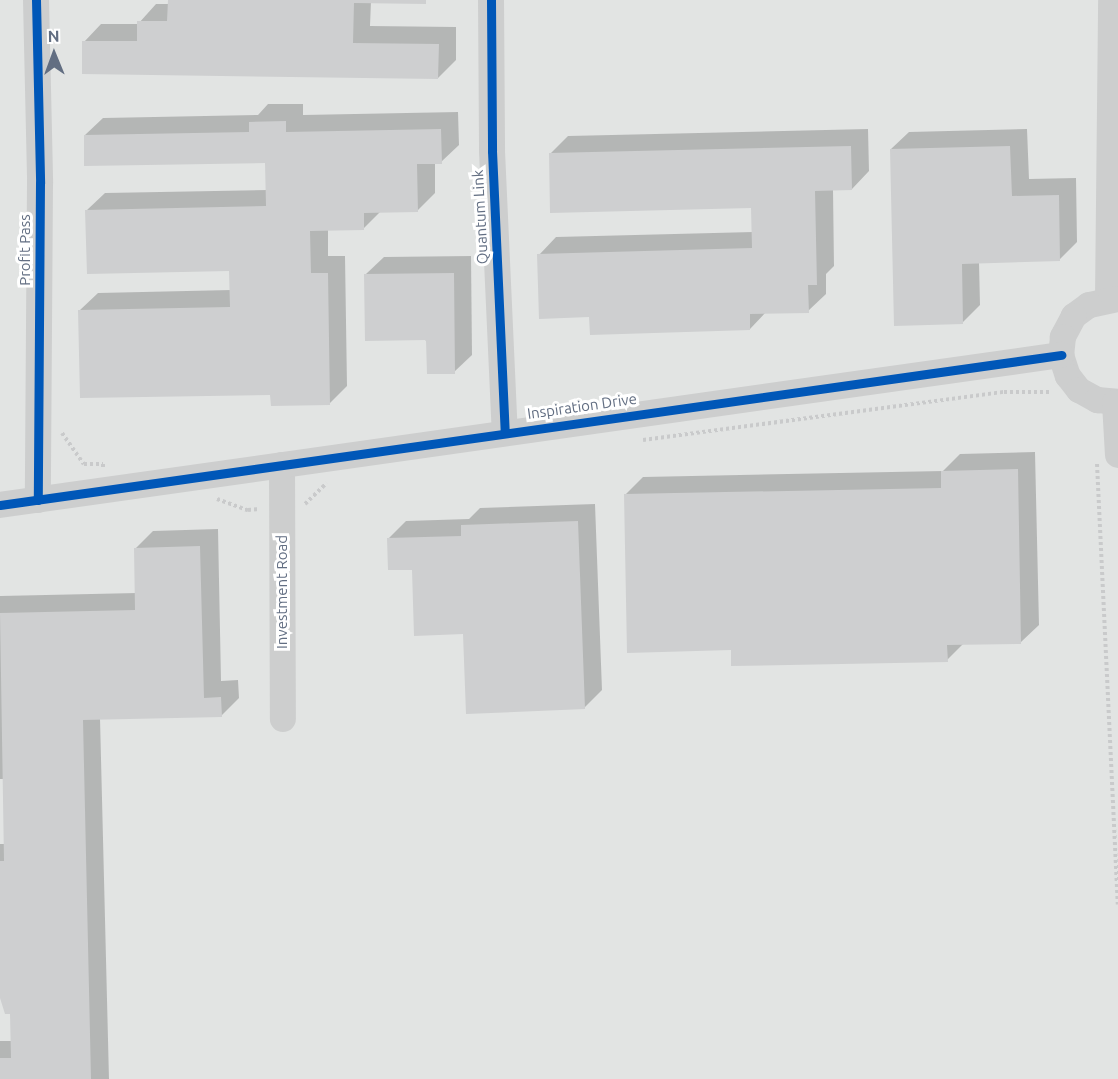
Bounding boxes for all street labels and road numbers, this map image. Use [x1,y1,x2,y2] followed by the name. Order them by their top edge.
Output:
[469,169,491,265] street label: Quantum Link
[16,214,34,286] street label: Profit Pass
[526,389,638,423] street label: Inspiration Drive
[273,535,291,649] street label: Investment Road

